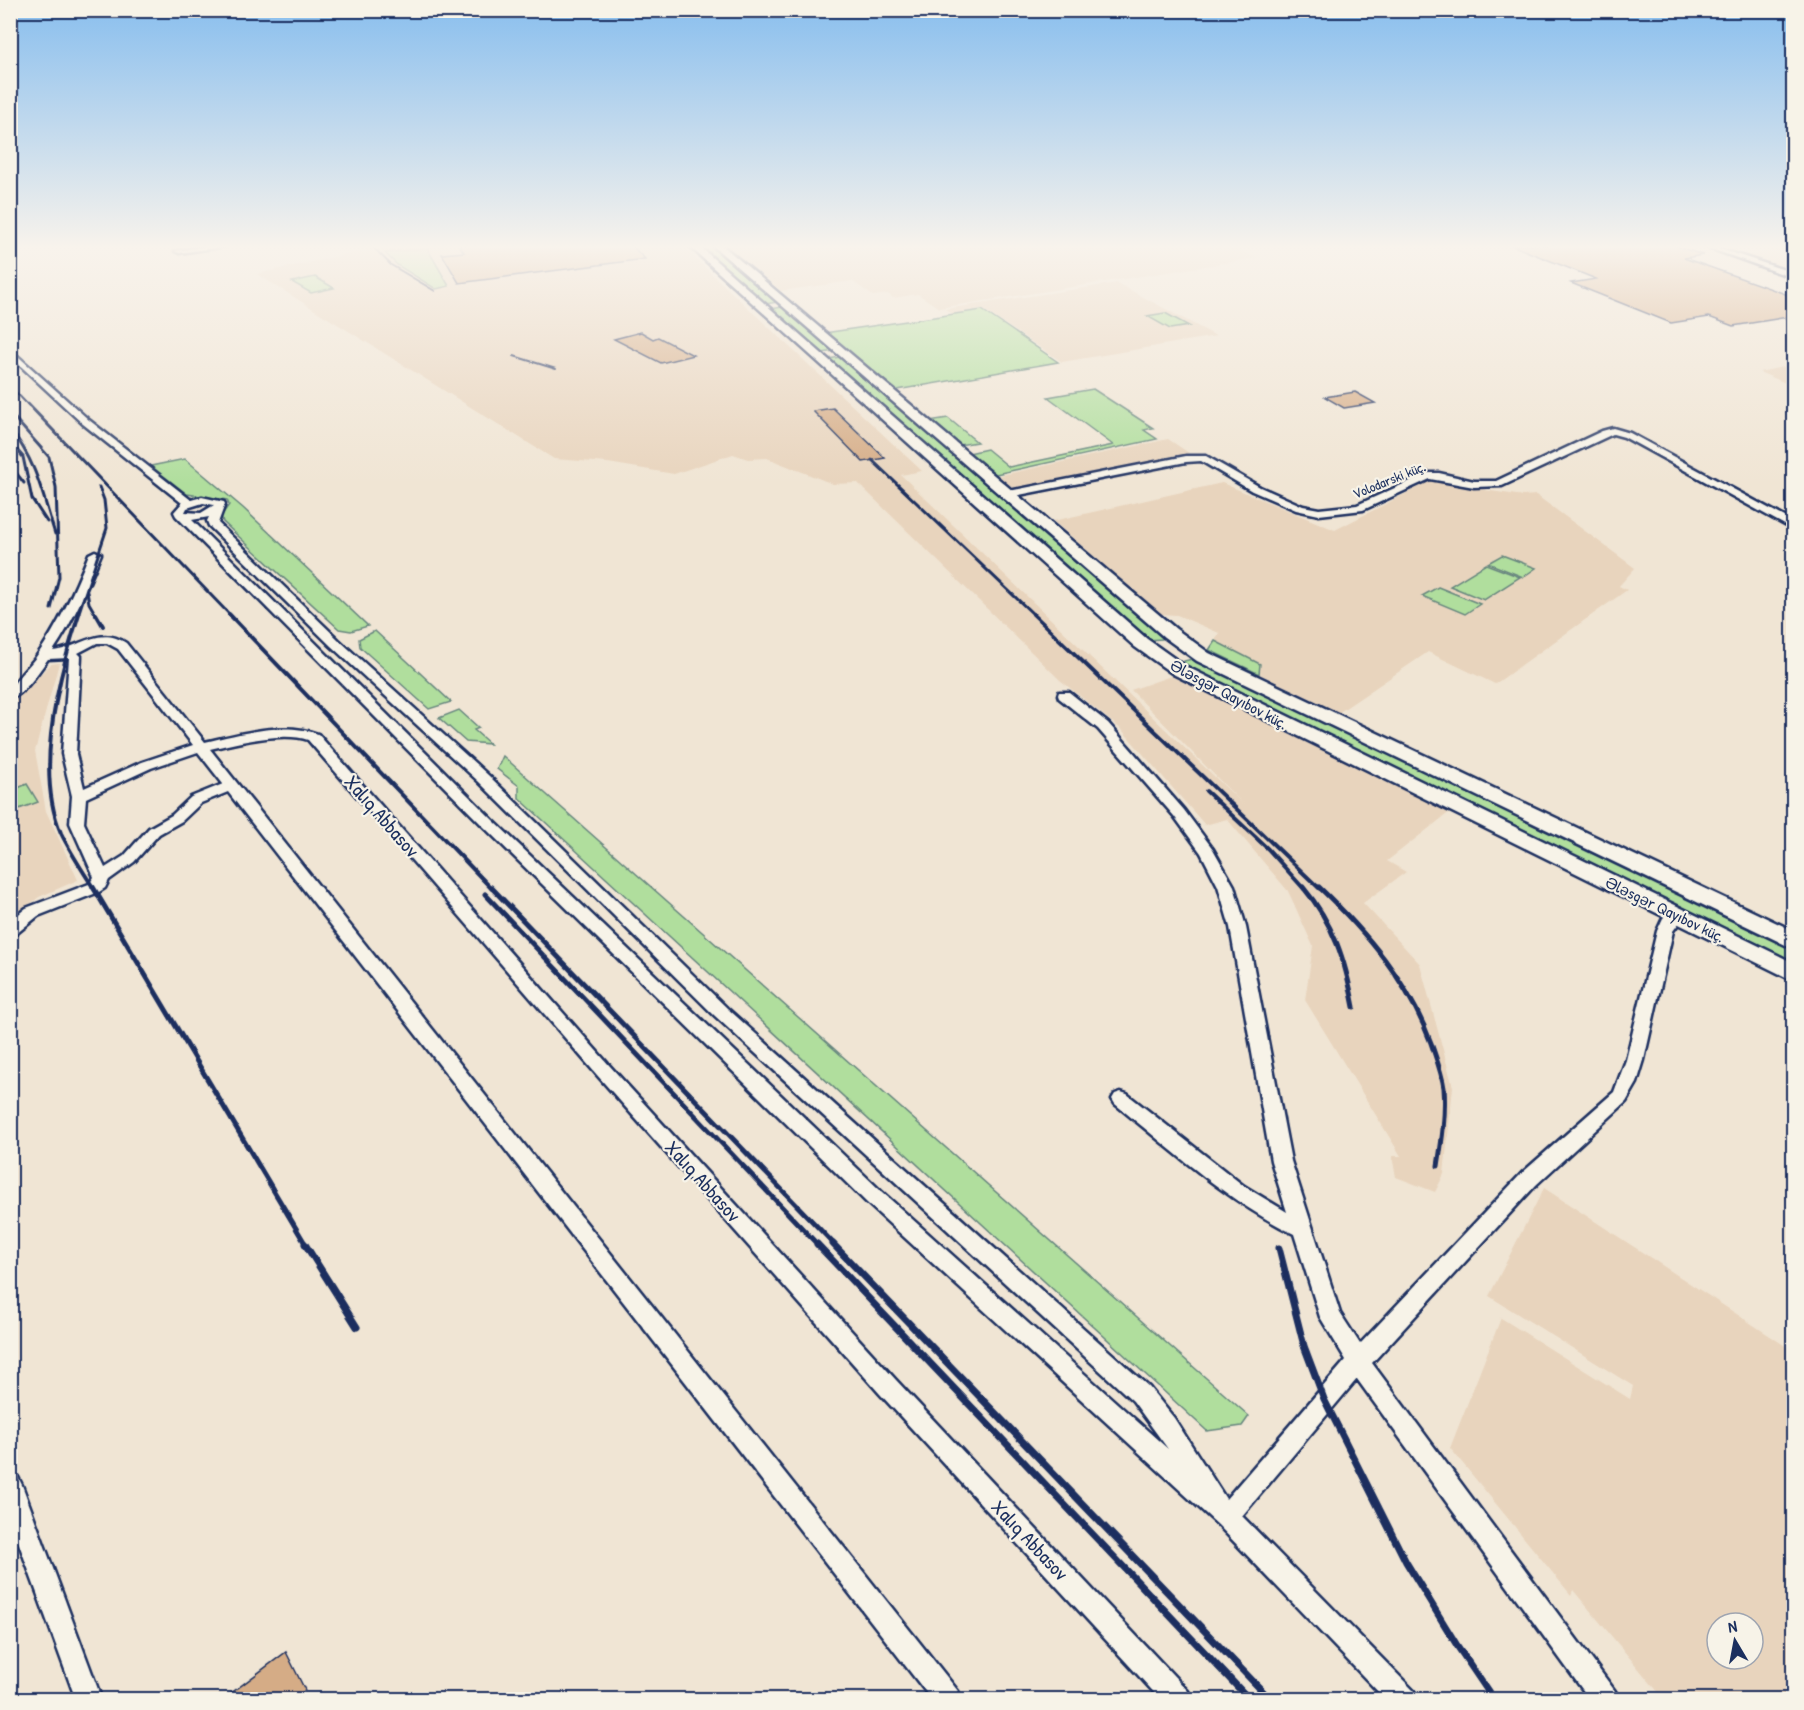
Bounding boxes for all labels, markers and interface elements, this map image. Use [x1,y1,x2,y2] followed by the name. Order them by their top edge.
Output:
[1350,456,1428,503] street label: Volodarski küç.
[1166,654,1292,734] street label: Ələsgər Qayıbov küç.
[339,769,426,863] street label: Xalıq Abbasov
[1602,871,1728,947] street label: Ələsgər Qayıbov küç.
[659,1134,747,1227] street label: Xalıq Abbasov
[986,1493,1075,1586] street label: Xalıq Abbasov
[1705,1611,1765,1671] north arrow
[1726,1615,1739,1638] text: N

